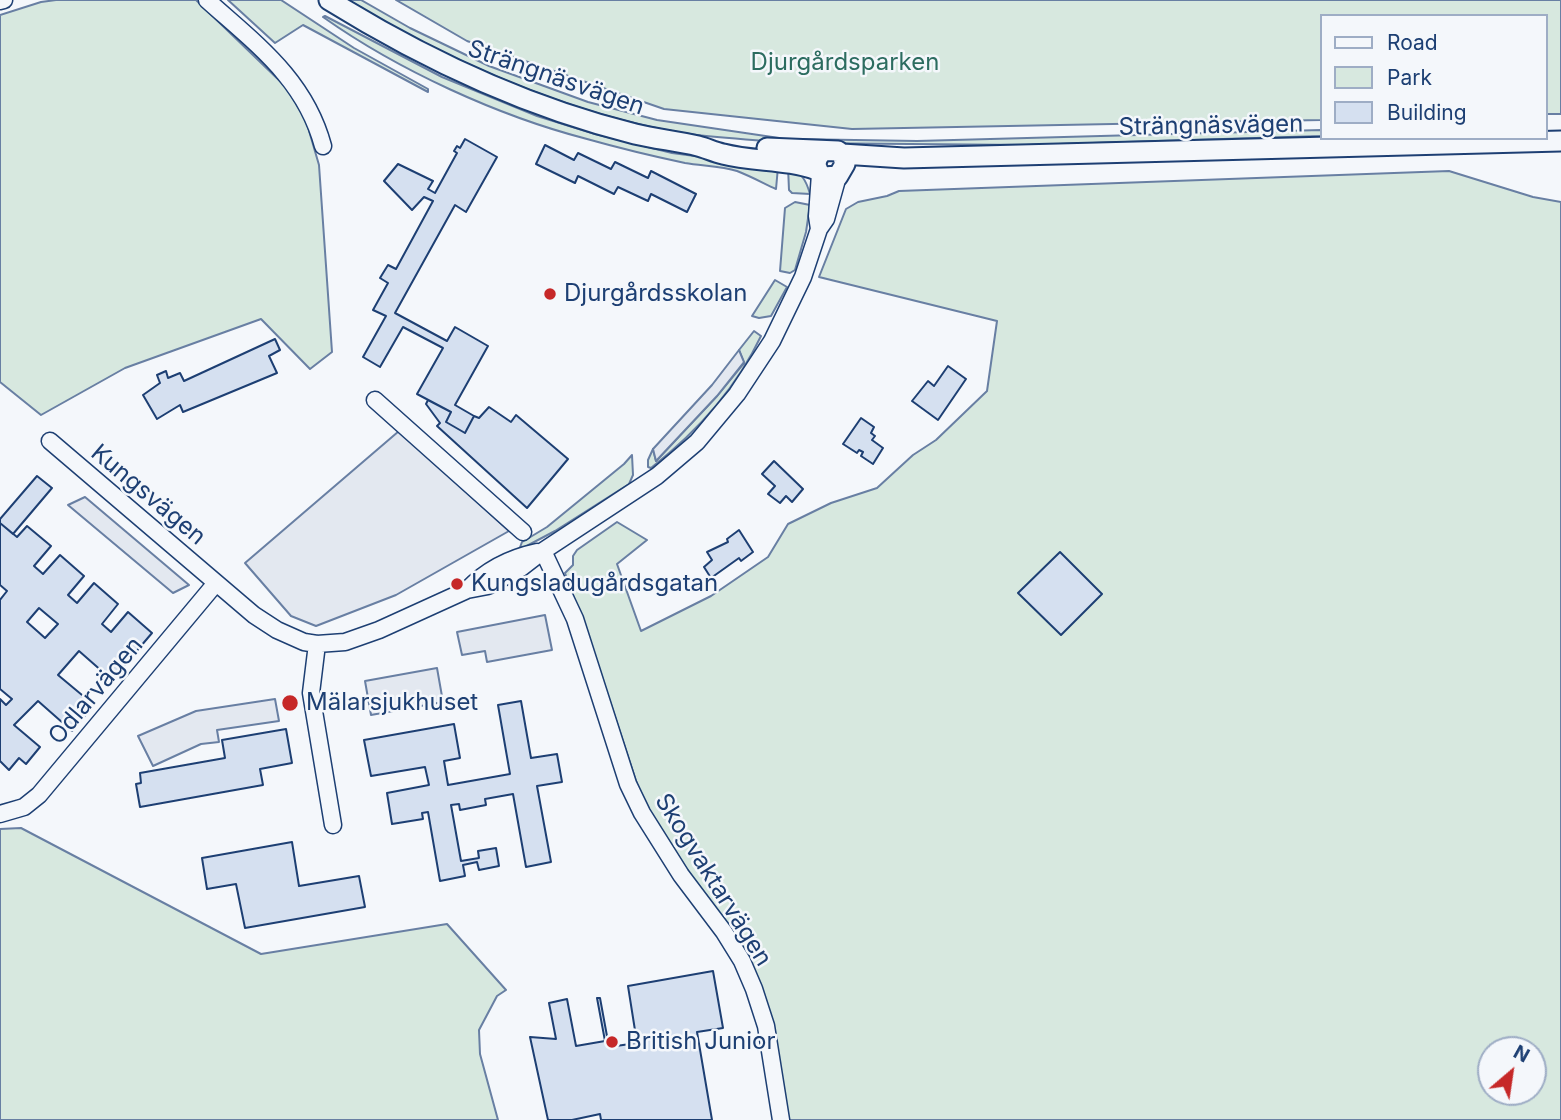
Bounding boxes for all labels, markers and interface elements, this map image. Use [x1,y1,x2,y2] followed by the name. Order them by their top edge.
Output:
[1320,14,1547,140] legend
[1387,30,1438,55] text: Road
[464,34,648,122] street label: Strängnäsvägen
[751,49,939,77] park label: Djurgårdsparken
[1387,65,1432,90] text: Park
[1387,100,1467,125] text: Building
[1118,110,1304,142] street label: Strängnäsvägen
[564,280,747,308] place label: Djurgårdsskolan
[542,286,558,302] marker: Djurgårdsskolan
[85,439,211,551] street label: Kungsvägen
[471,570,718,598] place label: Kungsladugårdsgatan
[449,576,465,592] marker: Kungsladugårdsgatan
[43,631,149,751] street label: Odlarvägen
[306,689,478,717] place label: Mälarsjukhuset
[280,693,300,713] marker: Mälarsjukhuset
[648,789,778,971] street label: Skogvaktarvägen
[626,1028,776,1056] place label: British Junior
[604,1034,620,1050] marker: British Junior
[1477,1036,1547,1106] north arrow
[1510,1040,1533,1068] text: N

